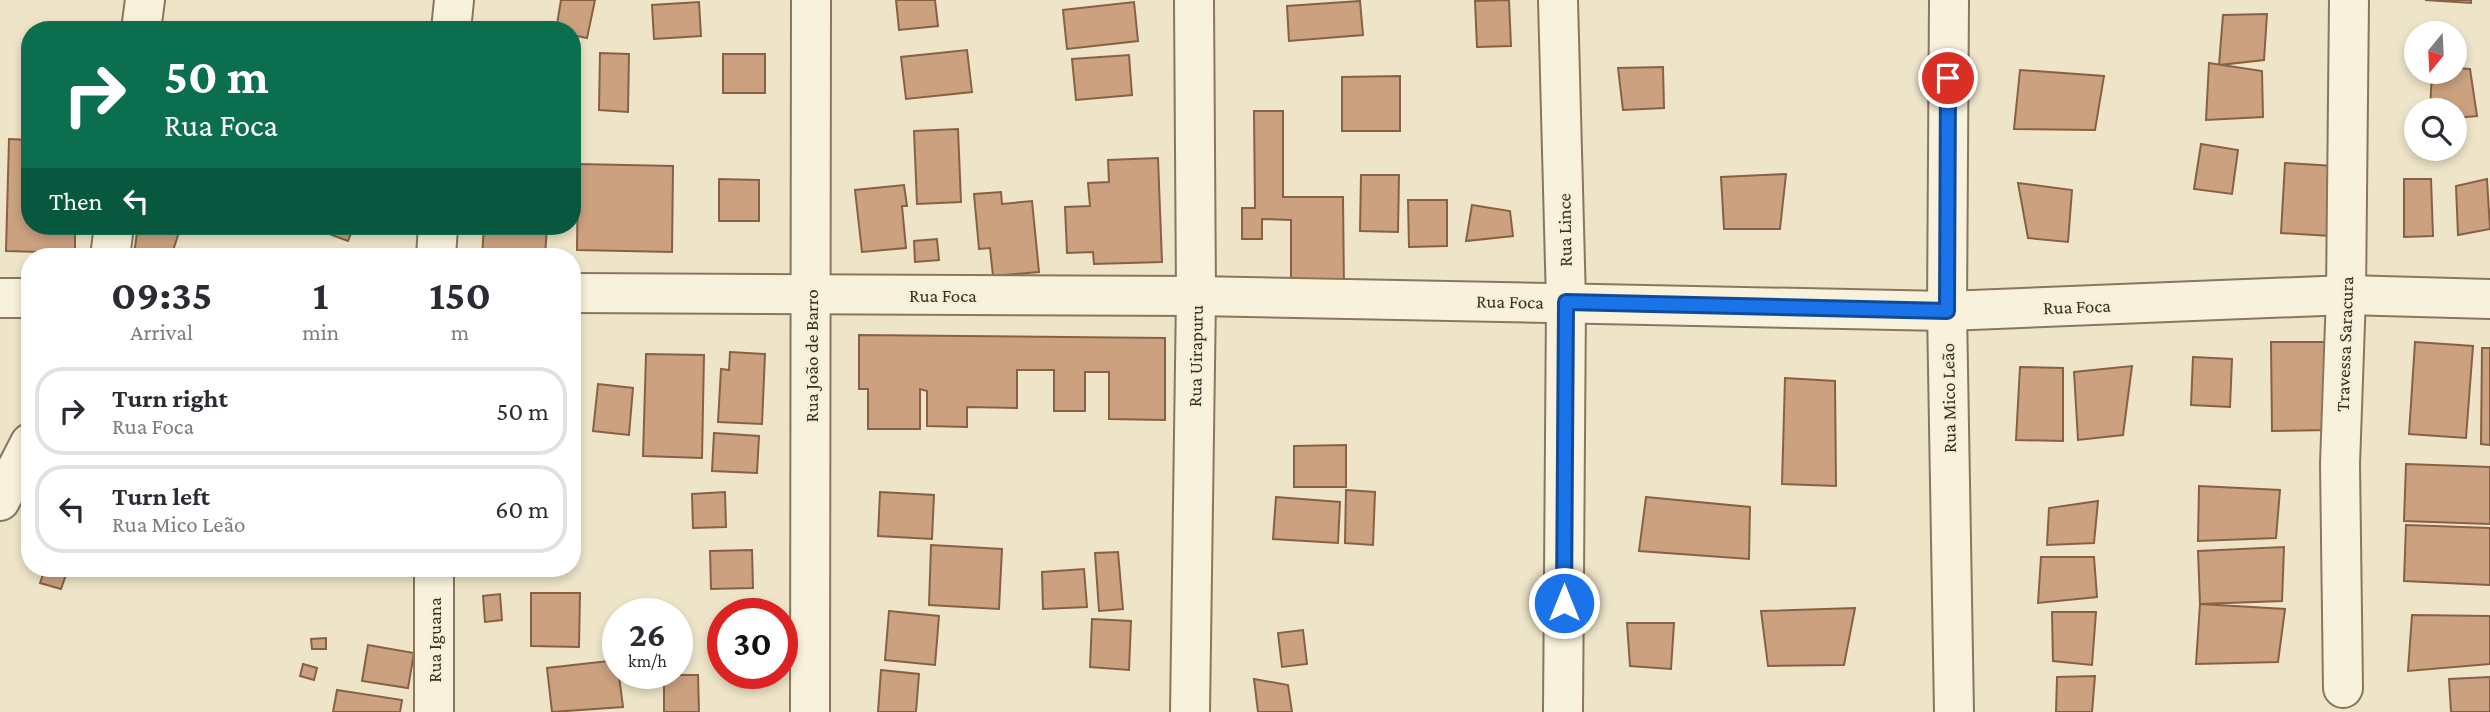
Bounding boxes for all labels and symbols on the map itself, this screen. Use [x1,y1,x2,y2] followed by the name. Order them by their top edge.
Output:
[2404,21,2468,84] north arrow
[1918,48,1978,108] pin
[1553,193,1576,267] street label: Rua Lince
[2332,276,2357,412] street label: Travessa Saracura
[909,285,977,306] street label: Rua Foca
[801,289,822,423] street label: Rua João de Barro
[1476,290,1544,313] street label: Rua Foca
[2043,295,2111,318] street label: Rua Foca
[1184,305,1207,407] street label: Rua Uirapuru
[1937,343,1960,453] street label: Rua Mico Leão
[1527,566,1601,640] position arrow
[424,597,445,683] street label: Rua Iguana
[707,598,798,689] speed limit sign: 30

